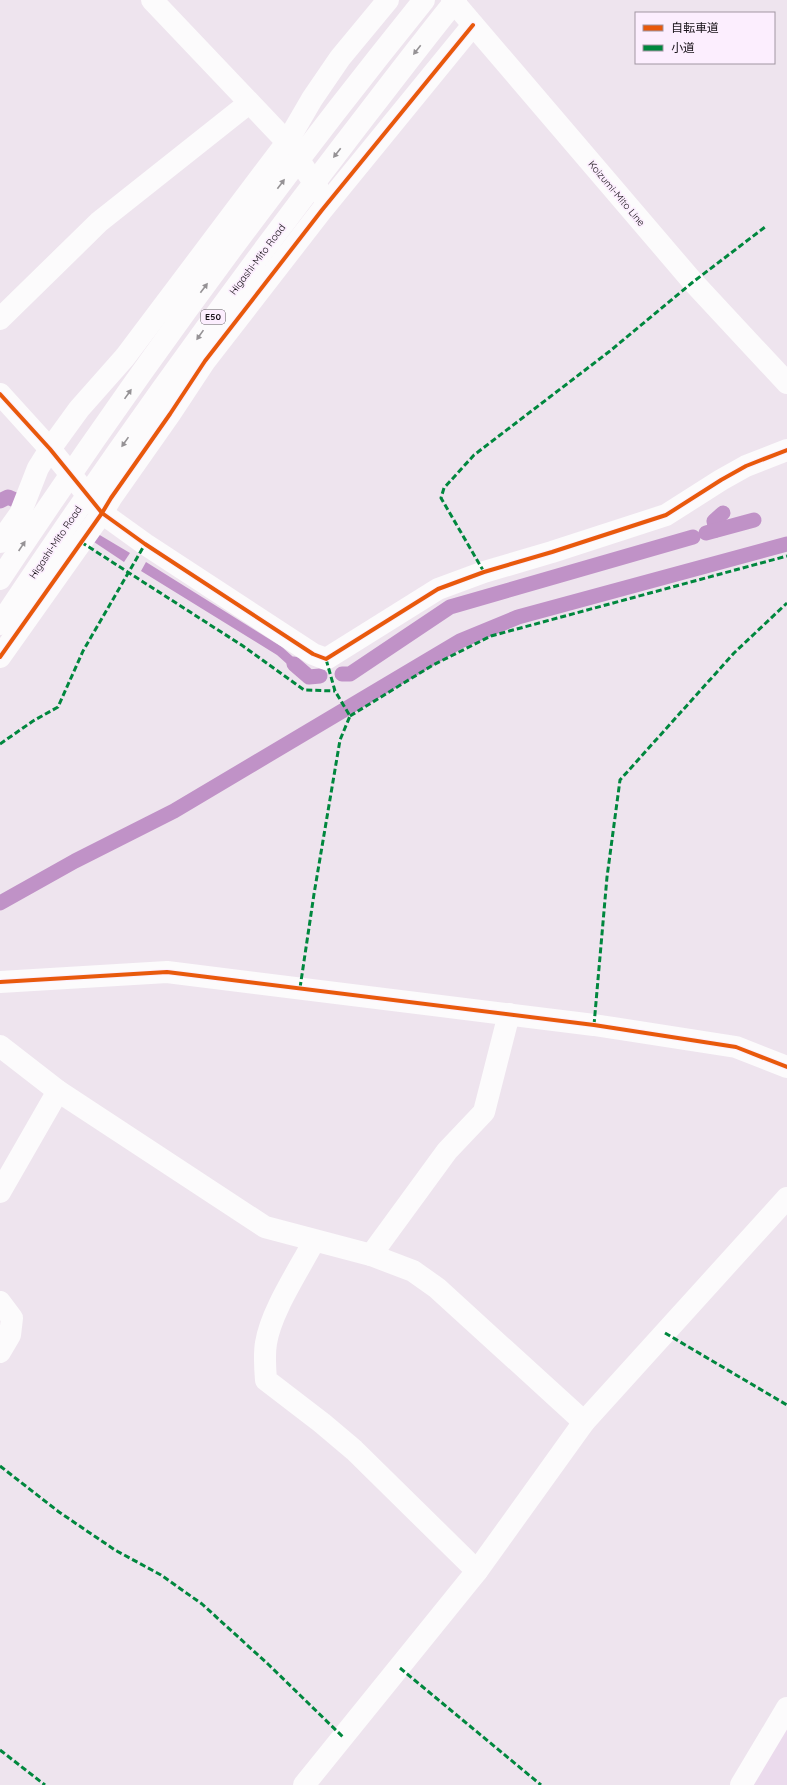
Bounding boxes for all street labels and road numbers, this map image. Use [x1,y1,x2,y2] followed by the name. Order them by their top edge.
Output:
[585,158,648,229] street label: Koizumi-Mito Line
[227,221,288,297] street label: Higashi-Mito Road
[201,310,225,324] road number: E50
[26,503,85,581] street label: Higashi-Mito Road

